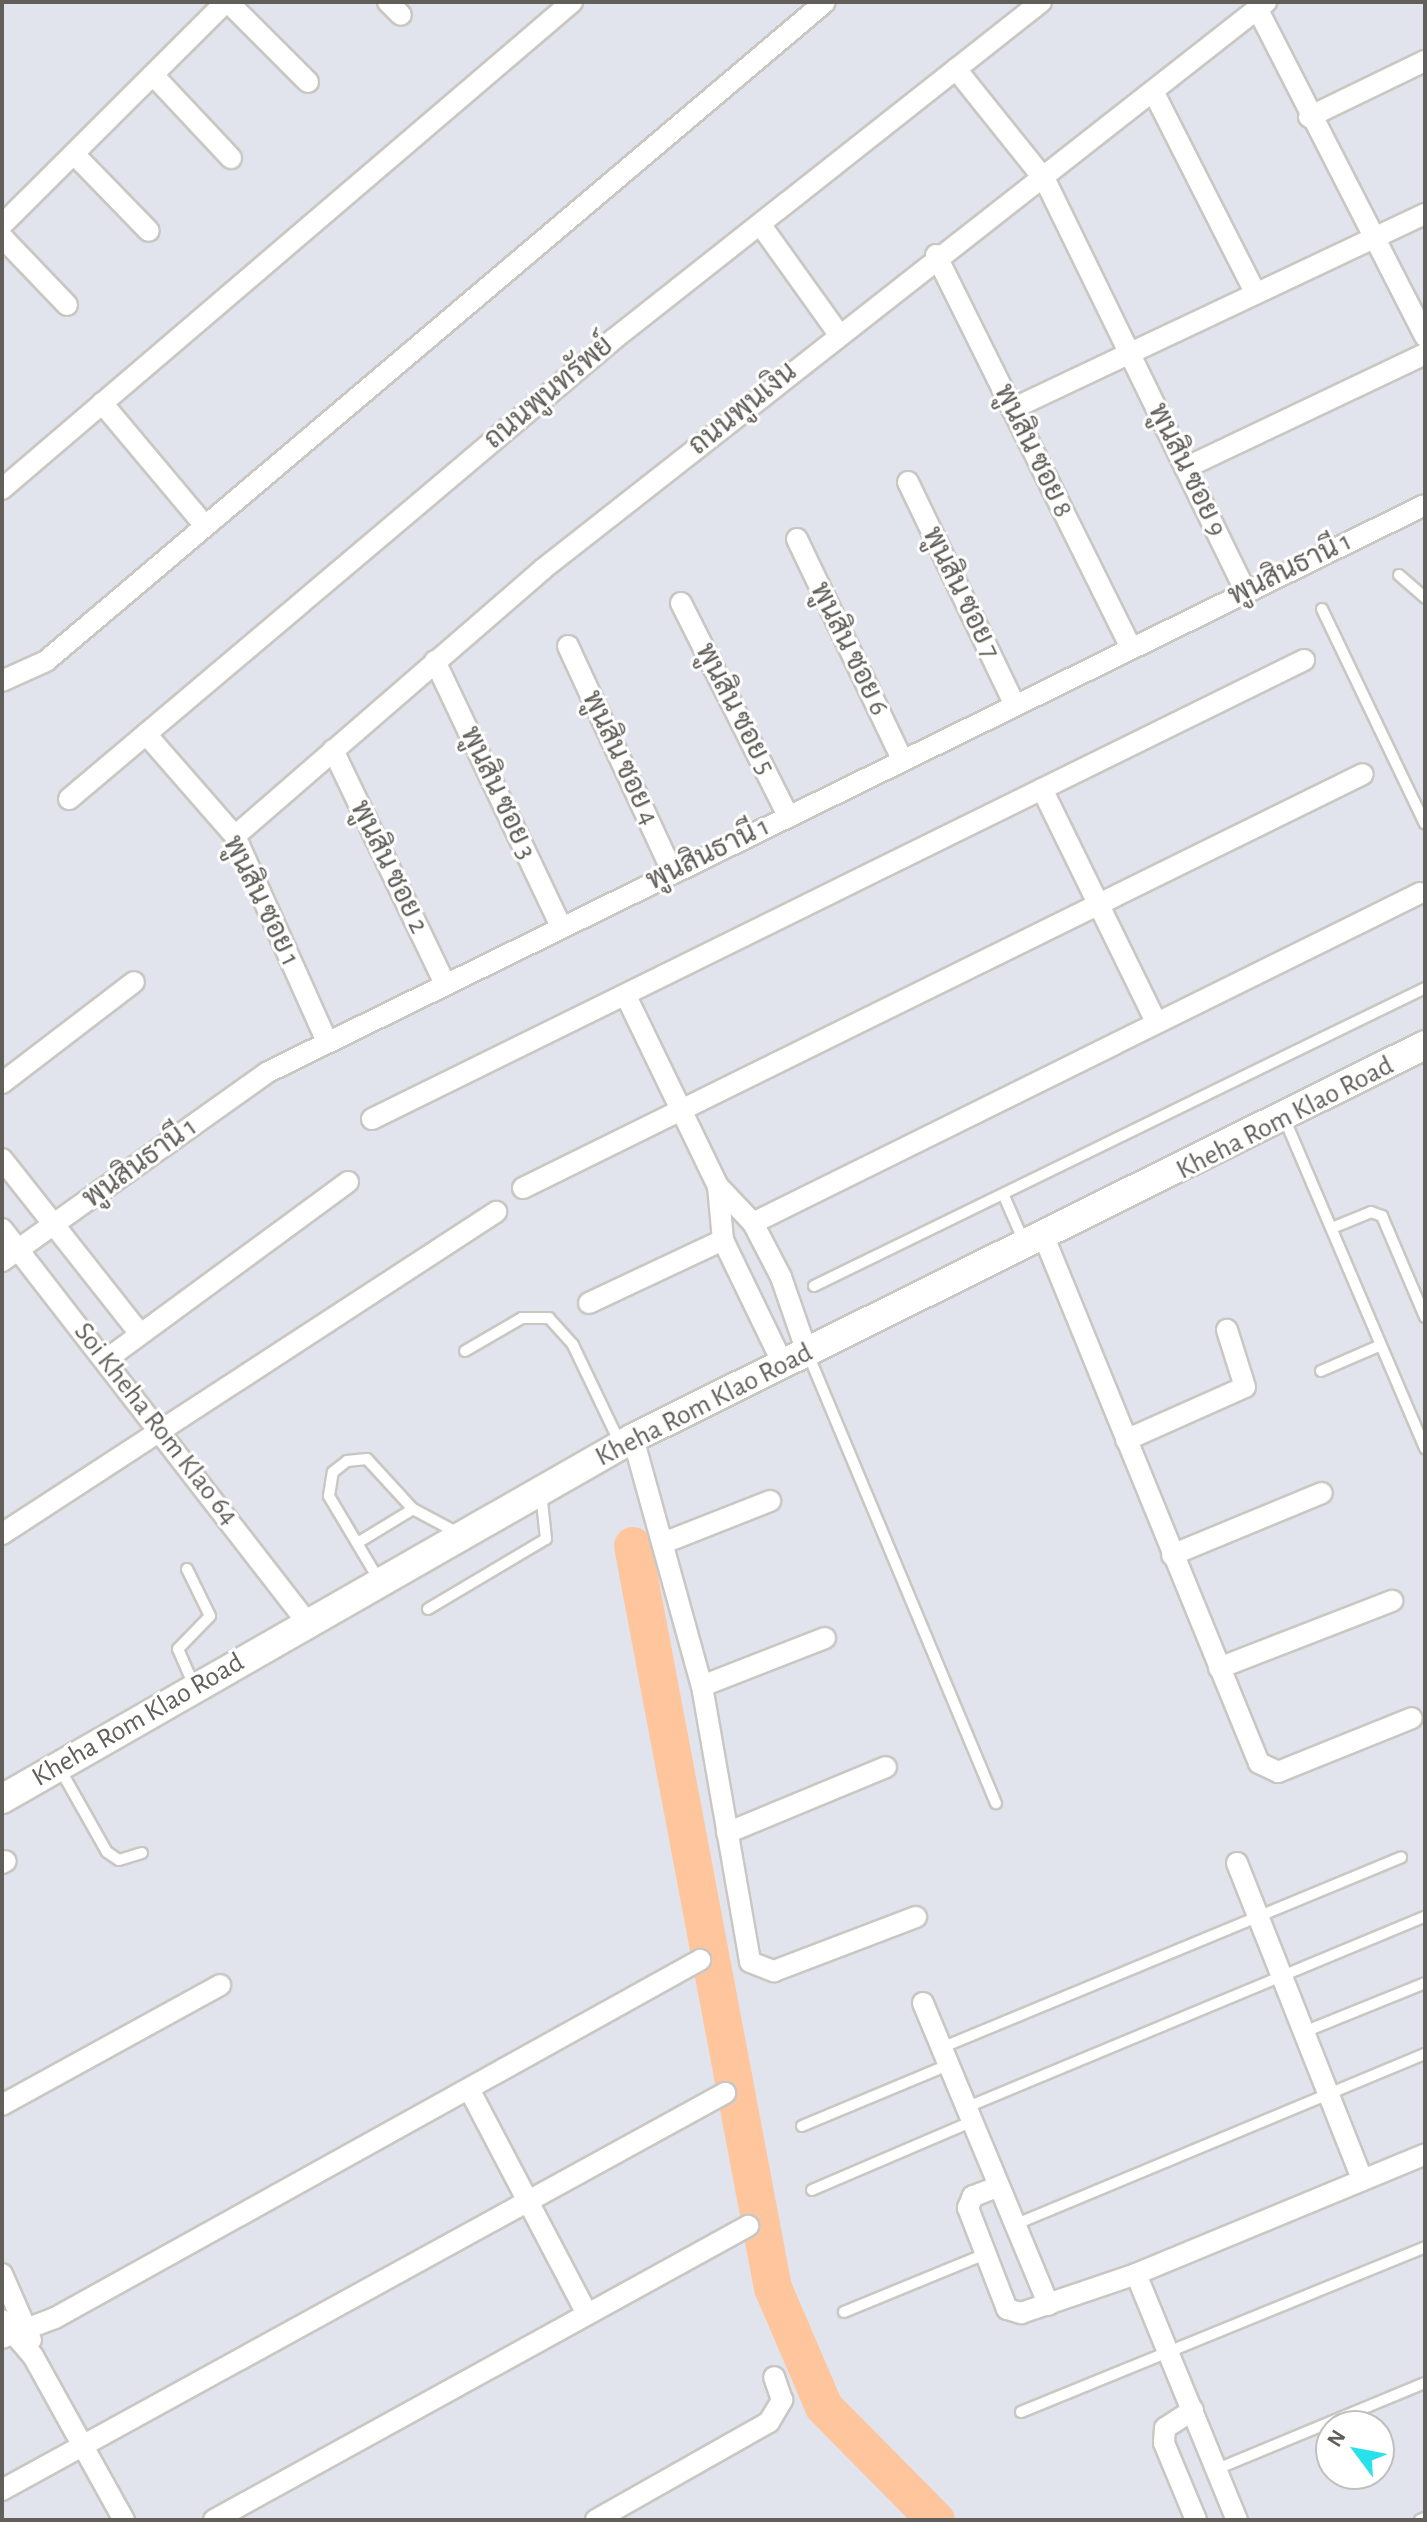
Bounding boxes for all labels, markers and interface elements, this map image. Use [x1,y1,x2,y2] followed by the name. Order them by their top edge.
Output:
[478,329,620,457] street label: ถนนพูนทรัพย์
[682,355,804,463] street label: ถนนพูนเงิน
[986,379,1080,523] street label: พูนสิน ซอย 8
[1140,398,1234,542] street label: พูนสิน ซอย 9
[915,522,1007,664] street label: พูนสิน ซอย 7
[1223,525,1357,613] street label: พูนสินธานี 1
[802,577,896,721] street label: พูนสิน ซอย 6
[688,638,782,780] street label: พูนสิน ซอย 5
[574,685,666,831] street label: พูนสิน ซอย 4
[453,721,543,865] street label: พูนสิน ซอย 3
[342,795,436,939] street label: พูนสิน ซอย 2
[641,810,775,898] street label: พูนสินธานี 1
[215,830,307,972] street label: พูนสิน ซอย 1
[1171,1049,1399,1187] street label: Kheha Rom Klao Road
[76,1110,204,1216] street label: พูนสินธานี 1
[66,1316,246,1532] street label: Soi Kheha Rom Klao 64
[590,1336,818,1474] street label: Kheha Rom Klao Road
[26,1646,250,1794] street label: Kheha Rom Klao Road
[1315,2410,1395,2490] north arrow
[1323,2426,1350,2451] text: N

